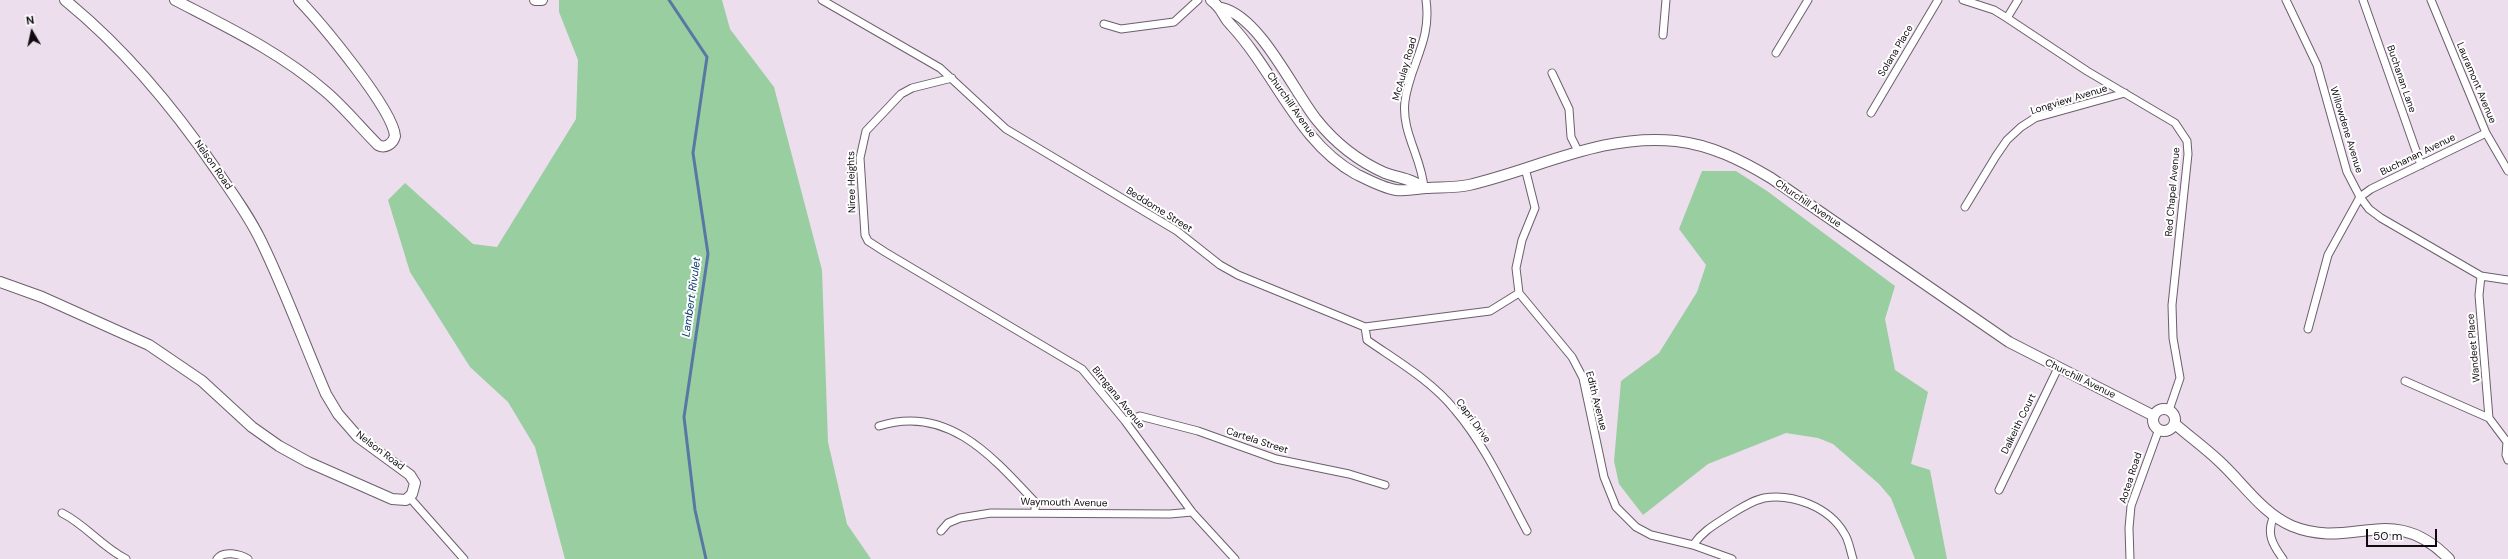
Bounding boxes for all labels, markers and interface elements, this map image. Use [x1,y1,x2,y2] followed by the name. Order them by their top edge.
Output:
[12,12,52,52] north arrow
[25,13,35,28] text: N
[1876,23,1916,79] street label: Solana Place
[1390,36,1420,102] street label: McAulay Road
[2454,41,2498,125] street label: Lauramont Avenue
[2384,44,2418,114] street label: Buchanan Lane
[1264,70,1318,140] street label: Churchill Avenue
[2029,83,2109,117] street label: Longview Avenue
[2327,85,2365,175] street label: Willowdene Avenue
[2378,132,2458,178] street label: Buchanan Avenue
[192,138,234,192] street label: Nelson Road
[2163,147,2183,237] street label: Red Chapel Avenue
[845,151,859,213] street label: Niree Heights
[1773,177,1843,231] street label: Churchill Avenue
[1124,185,1194,235] street label: Beddome Street
[680,256,704,338] water label: Lambert Rivulet
[2465,313,2483,383] street label: Wandeet Place
[2043,357,2117,401] street label: Churchill Avenue
[1089,364,1147,432] street label: Birngana Avenue
[1583,370,1609,432] street label: Edith Avenue
[1999,392,2039,456] street label: Dalkeith Court
[1453,397,1493,445] street label: Capri Drive
[1225,425,1289,457] street label: Cartela Street
[353,429,407,473] street label: Nelson Road
[2117,451,2145,505] street label: Aotea Road
[1020,496,1108,510] street label: Waymouth Avenue
[2368,521,2439,547] scale bar
[2373,528,2402,544] text: 50 m

